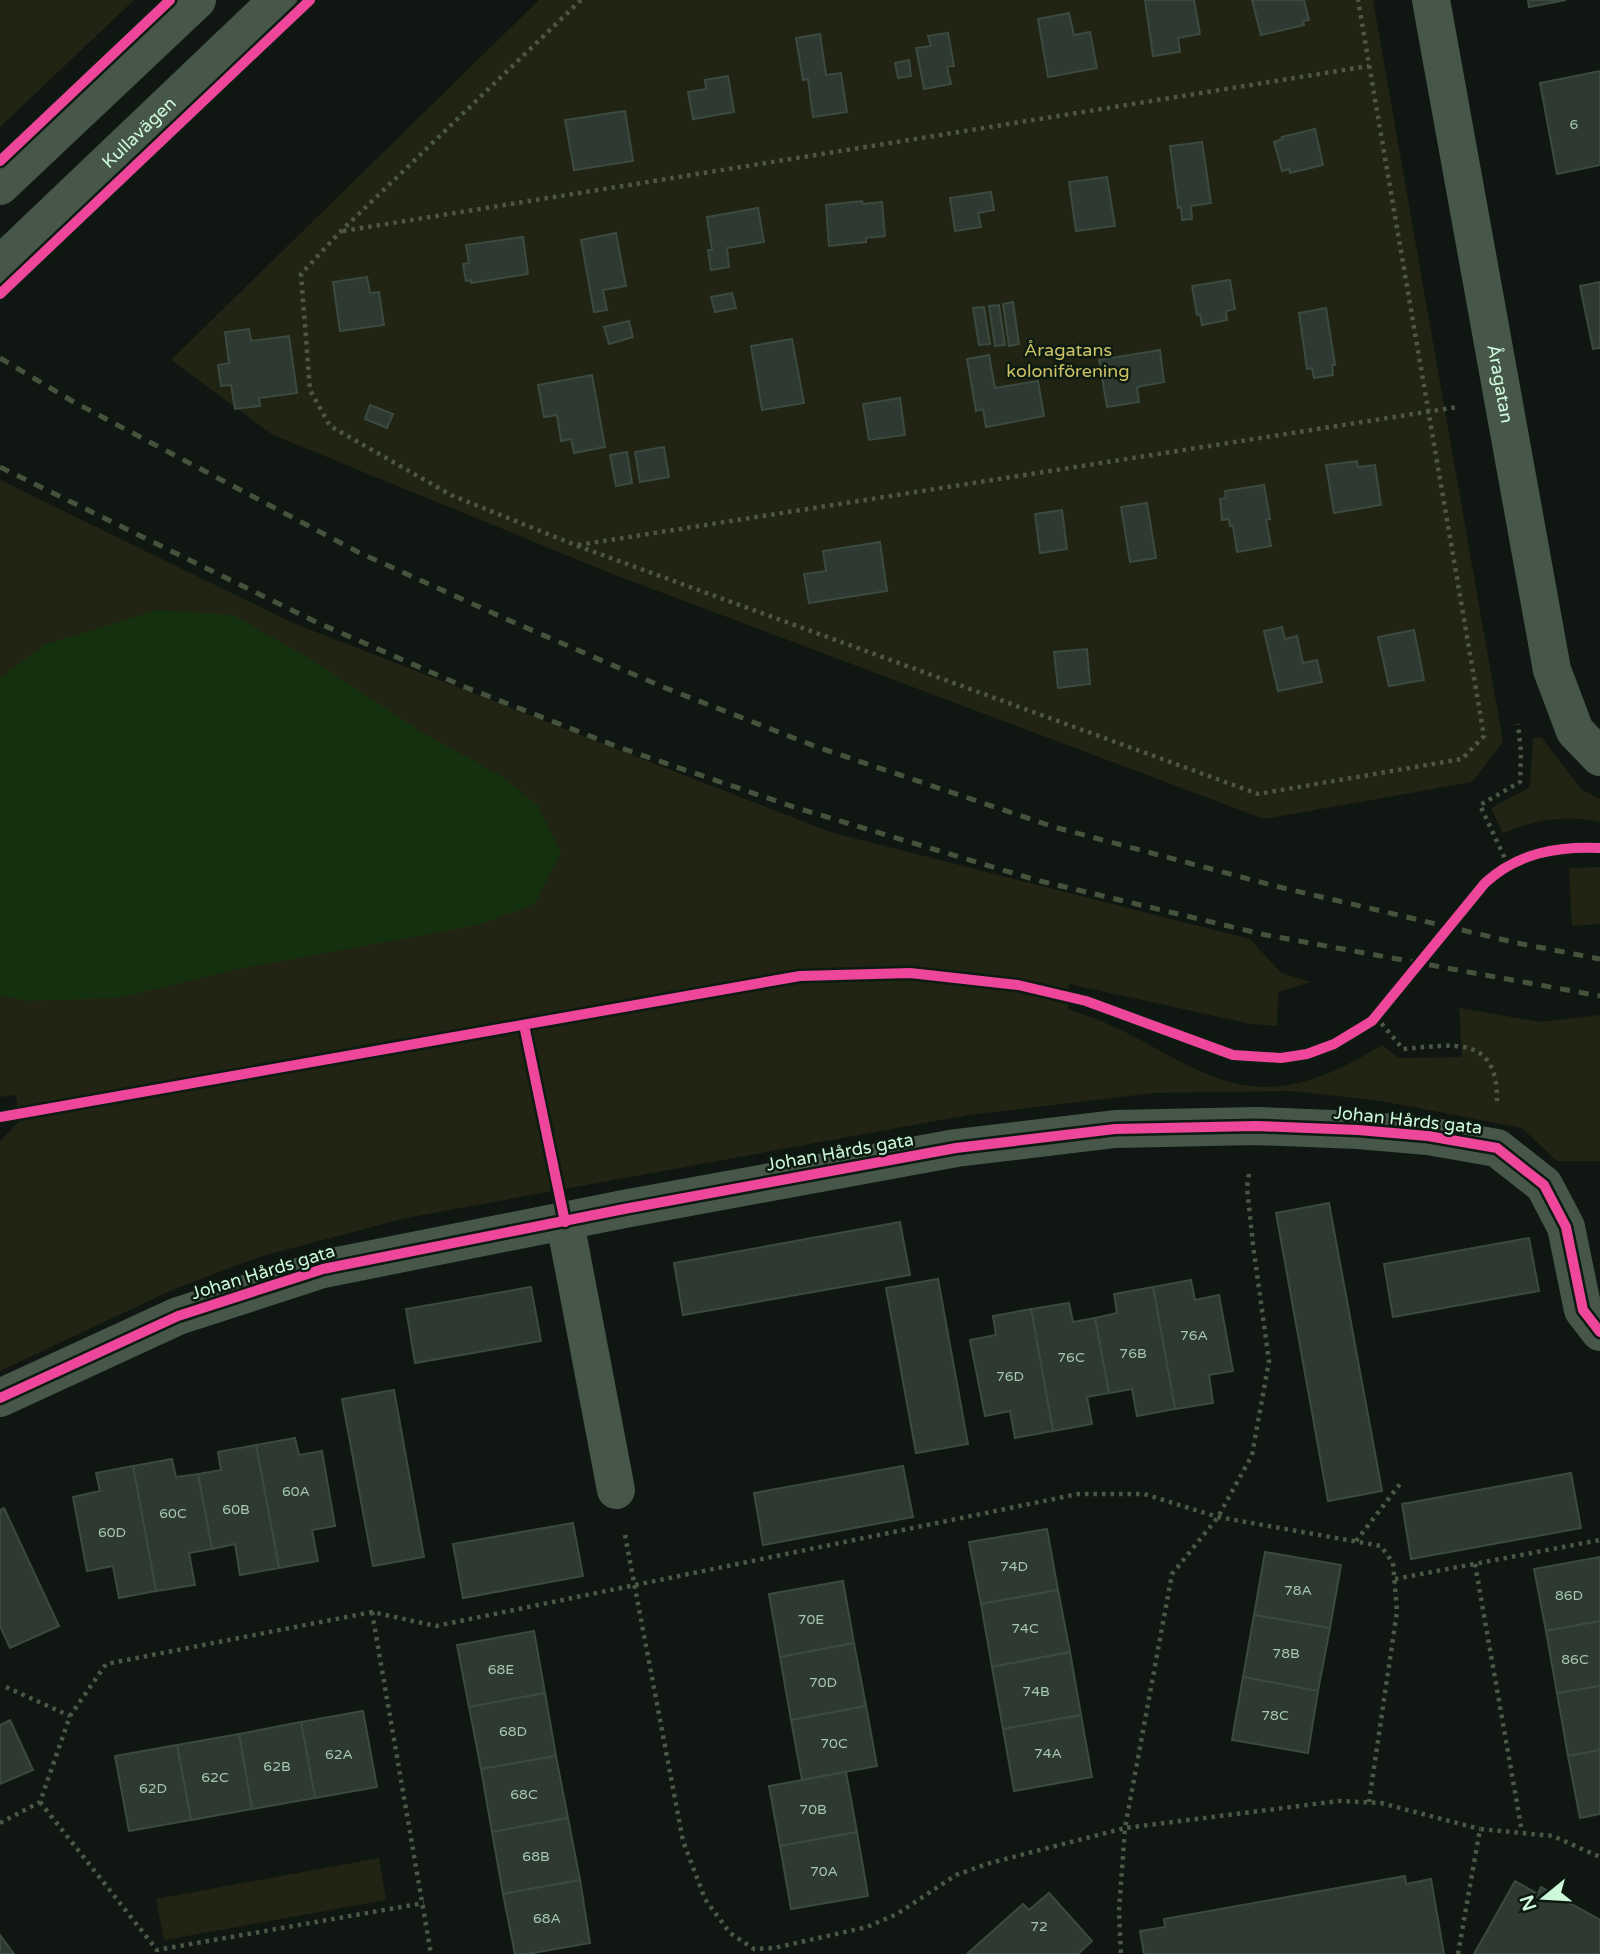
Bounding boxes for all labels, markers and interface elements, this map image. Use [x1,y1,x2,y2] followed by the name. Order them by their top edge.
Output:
[97,92,181,173] street label: Kullavägen
[1570,116,1579,133] house number: 6
[1006,339,1130,382] park label: Åragatans koloniförening
[1482,343,1518,425] street label: Åragatan
[1333,1101,1483,1139] street label: Johan Hårds gata
[765,1128,915,1176] street label: Johan Hårds gata
[188,1240,338,1304] street label: Johan Hårds gata
[1180,1327,1208,1344] house number: 76A
[1119,1345,1147,1362] house number: 76B
[1057,1349,1085,1366] house number: 76C
[996,1368,1024,1385] house number: 76D
[282,1483,310,1500] house number: 60A
[222,1501,250,1518] house number: 60B
[159,1505,187,1522] house number: 60C
[98,1524,126,1541] house number: 60D
[1000,1558,1028,1575] house number: 74D
[1284,1582,1312,1599] house number: 78A
[1555,1587,1583,1604] house number: 86D
[798,1611,824,1628] house number: 70E
[1011,1620,1039,1637] house number: 74C
[1272,1645,1300,1662] house number: 78B
[1561,1651,1589,1668] house number: 86C
[488,1661,514,1678] house number: 68E
[809,1674,837,1691] house number: 70D
[1022,1683,1050,1700] house number: 74B
[1261,1707,1289,1724] house number: 78C
[499,1723,527,1740] house number: 68D
[820,1735,848,1752] house number: 70C
[1034,1745,1062,1762] house number: 74A
[325,1746,353,1763] house number: 62A
[263,1758,291,1775] house number: 62B
[201,1769,229,1786] house number: 62C
[139,1780,167,1797] house number: 62D
[510,1786,538,1803] house number: 68C
[799,1801,827,1818] house number: 70B
[522,1848,550,1865] house number: 68B
[810,1863,838,1880] house number: 70A
[1509,1863,1579,1933] north arrow
[1516,1892,1542,1914] text: N
[533,1910,561,1927] house number: 68A
[1030,1918,1048,1935] house number: 72

